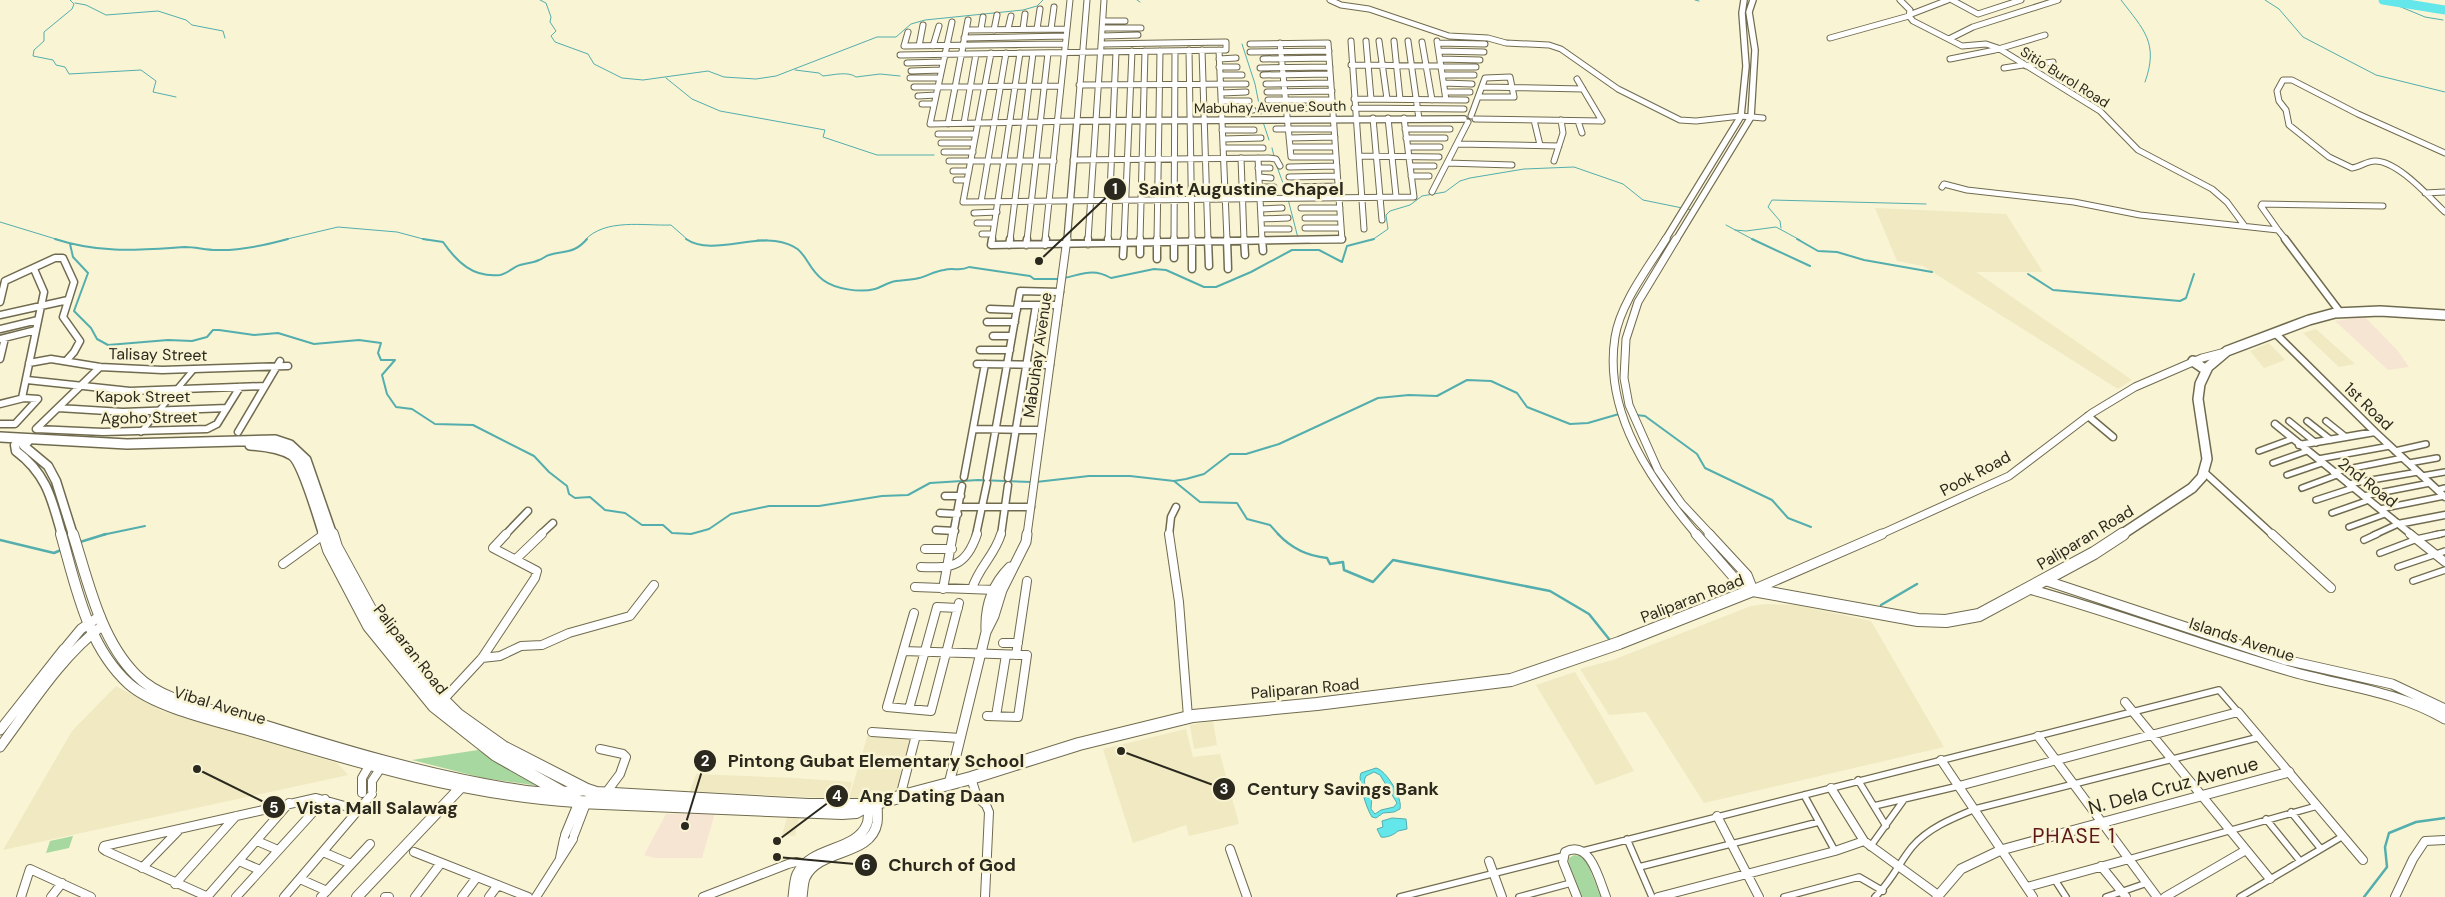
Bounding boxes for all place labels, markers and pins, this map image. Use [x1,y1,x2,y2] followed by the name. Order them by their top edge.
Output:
[1103,172,1353,205] callout: Saint Augustine Chapel
[693,744,1034,777] callout: Pintong Gubat Elementary School
[1212,772,1449,805] callout: Century Savings Bank
[824,779,1015,812] callout: Ang Dating Daan
[261,791,468,824] callout: Vista Mall Salawag
[853,848,1026,881] callout: Church of God

